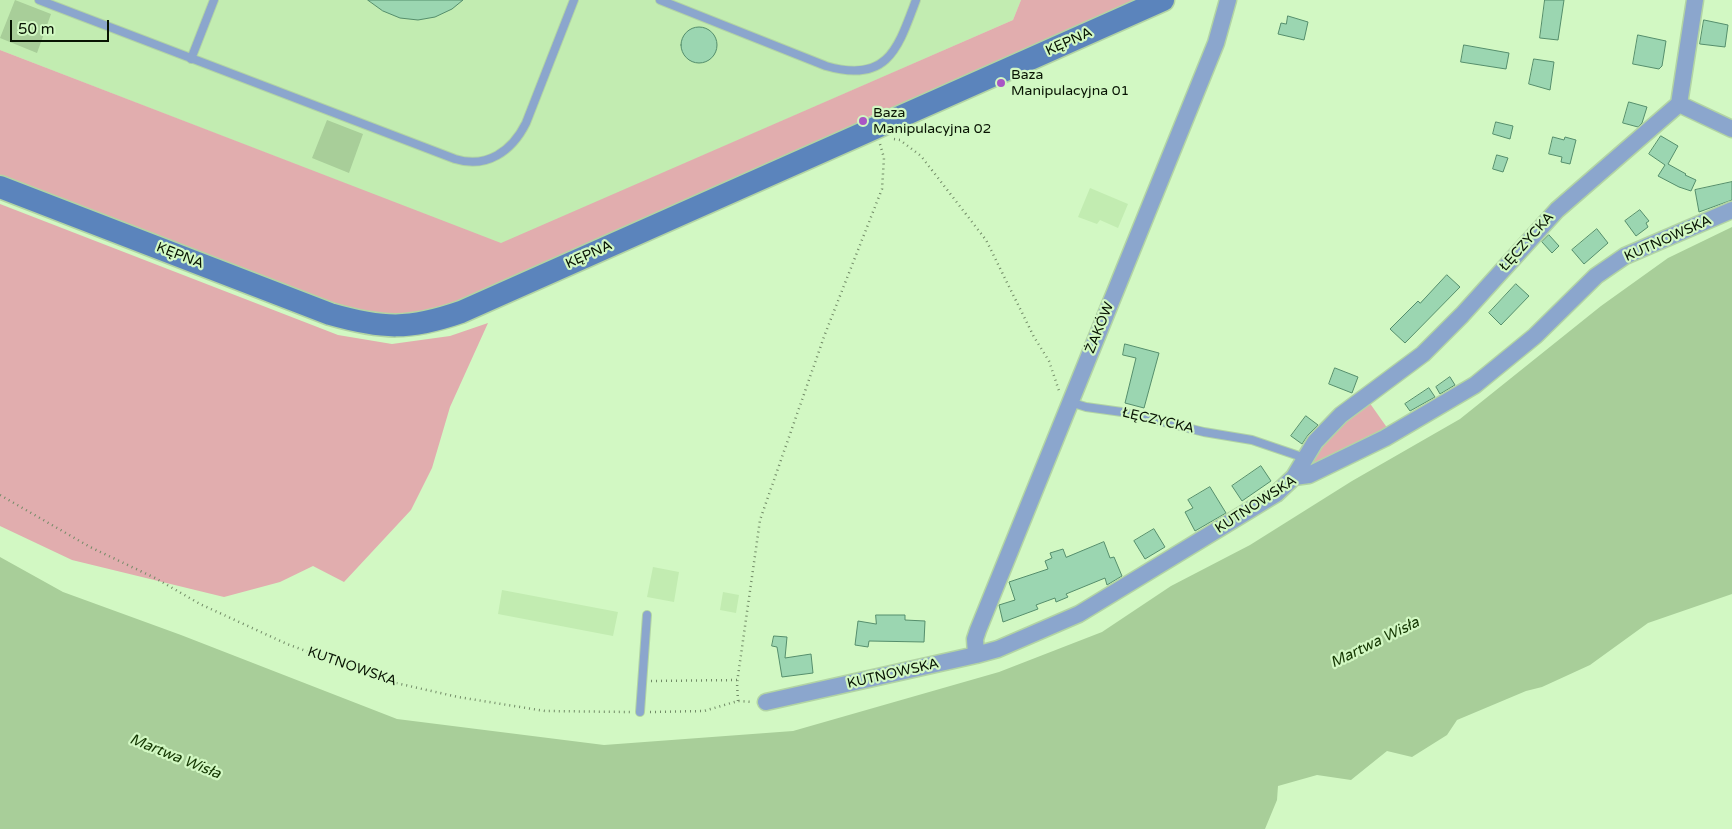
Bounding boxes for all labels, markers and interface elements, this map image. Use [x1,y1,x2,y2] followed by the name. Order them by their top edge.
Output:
[12,10,111,42] scale bar
[18,20,55,38] text: 50 m
[1043,24,1095,60] street label: KĘPNA
[1011,67,1129,100] place label: Baza Manipulacyjna 01
[995,77,1007,89] marker: Baza Manipulacyjna 01
[873,105,991,138] place label: Baza Manipulacyjna 02
[857,115,869,127] marker: Baza Manipulacyjna 02
[1496,209,1558,275] street label: ŁĘCZYCKA
[1622,212,1714,266] street label: KUTNOWSKA
[563,237,615,273] street label: KĘPNA
[154,239,206,273] street label: KĘPNA
[1082,300,1118,356] street label: ŻAKÓW
[1120,405,1196,437] street label: ŁĘCZYCKA
[1212,473,1300,537] street label: KUTNOWSKA
[1328,614,1422,672] water label: Martwa Wisła
[305,644,399,690] street label: KUTNOWSKA
[846,655,940,693] street label: KUTNOWSKA
[127,731,223,783] water label: Martwa Wisła

